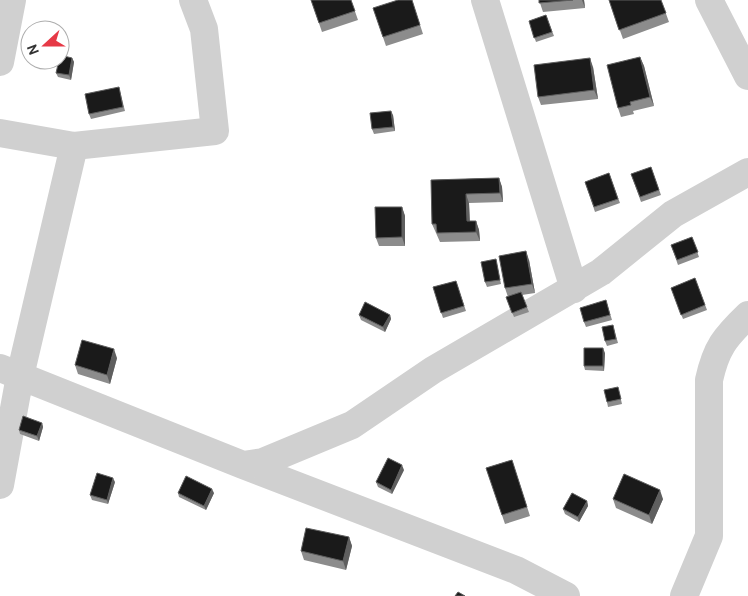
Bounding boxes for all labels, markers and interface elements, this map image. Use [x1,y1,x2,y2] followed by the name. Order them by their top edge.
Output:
[20,20,70,70] north arrow
[23,42,43,58] text: N

